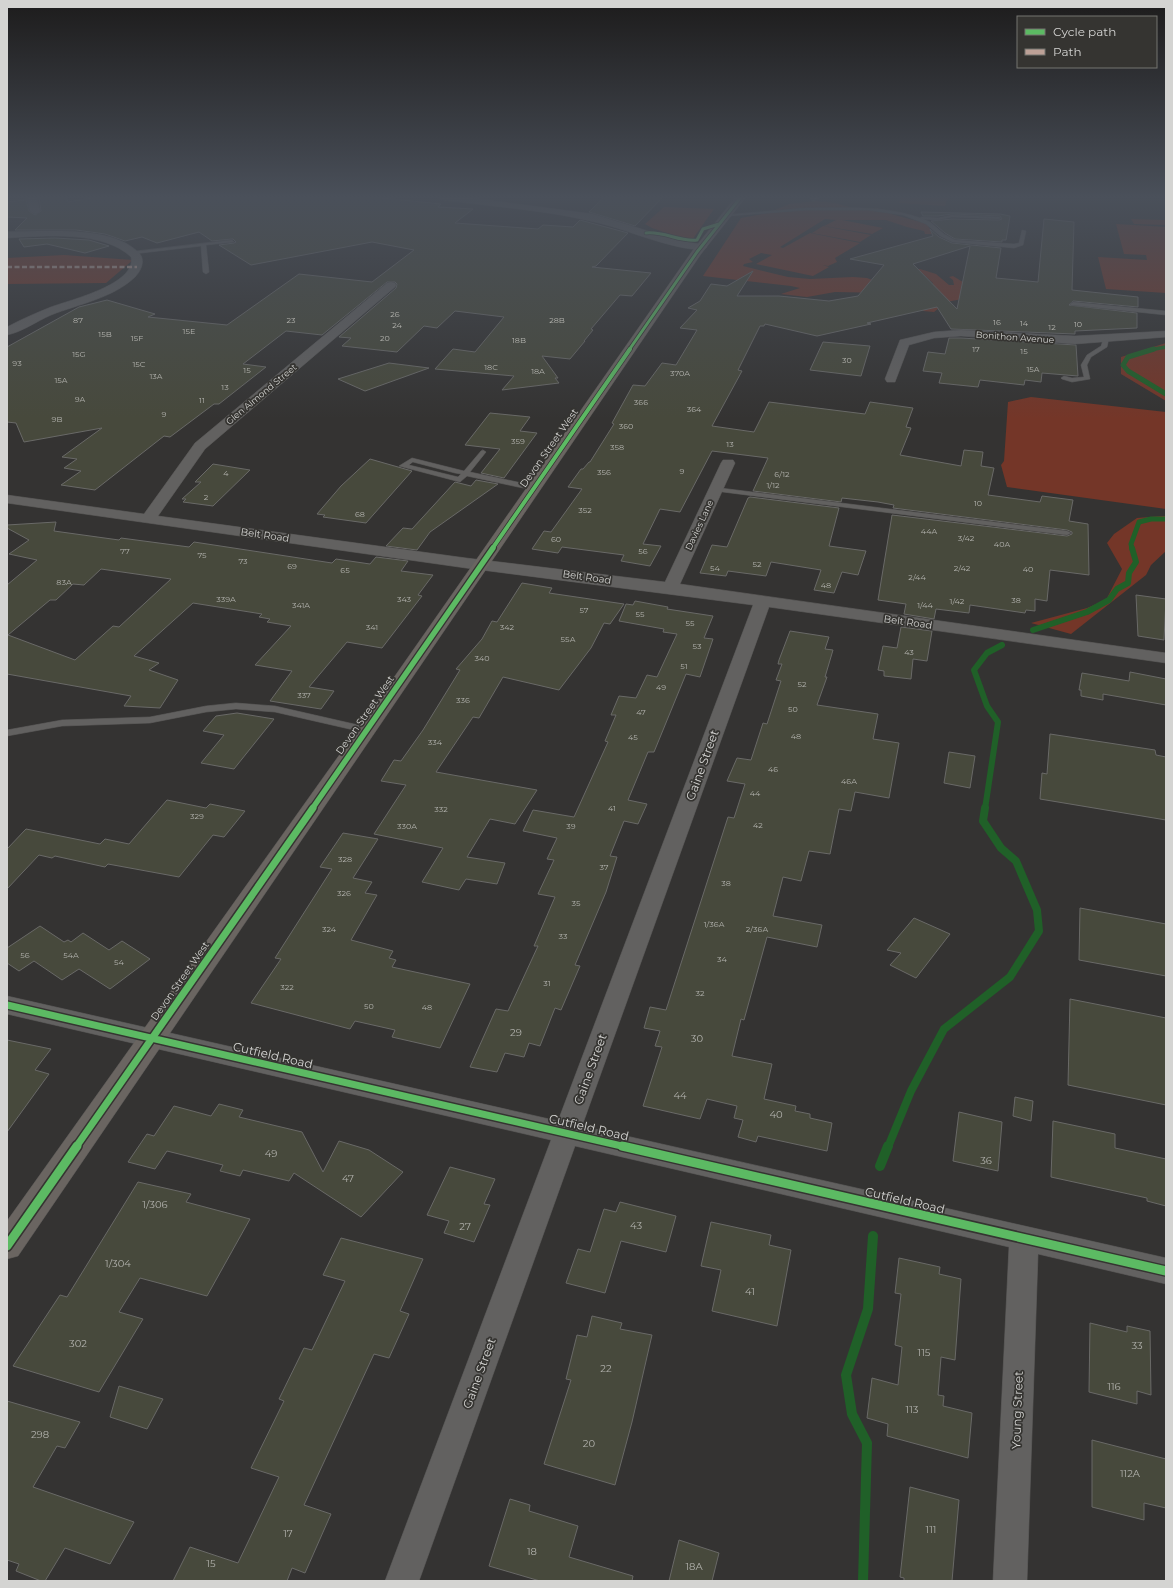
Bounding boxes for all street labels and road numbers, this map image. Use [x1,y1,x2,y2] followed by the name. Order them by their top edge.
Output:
[975,329,1055,345] street label: Bonithon Avenue
[223,361,299,427] street label: Glen Almond Street
[517,406,581,490] street label: Devon Street West
[683,498,716,552] street label: Davies Lane
[240,525,290,545] street label: Belt Road
[562,567,612,587] street label: Belt Road
[883,612,933,632] street label: Belt Road
[333,673,397,757] street label: Devon Street West
[682,727,722,803] street label: Gaine Street
[148,939,212,1023] street label: Devon Street West
[570,1031,610,1107] street label: Gaine Street
[232,1039,314,1071] street label: Cutfield Road
[548,1111,630,1143] street label: Cutfield Road
[864,1184,946,1216] street label: Cutfield Road
[459,1335,499,1411] street label: Gaine Street
[1008,1371,1026,1449] street label: Young Street

